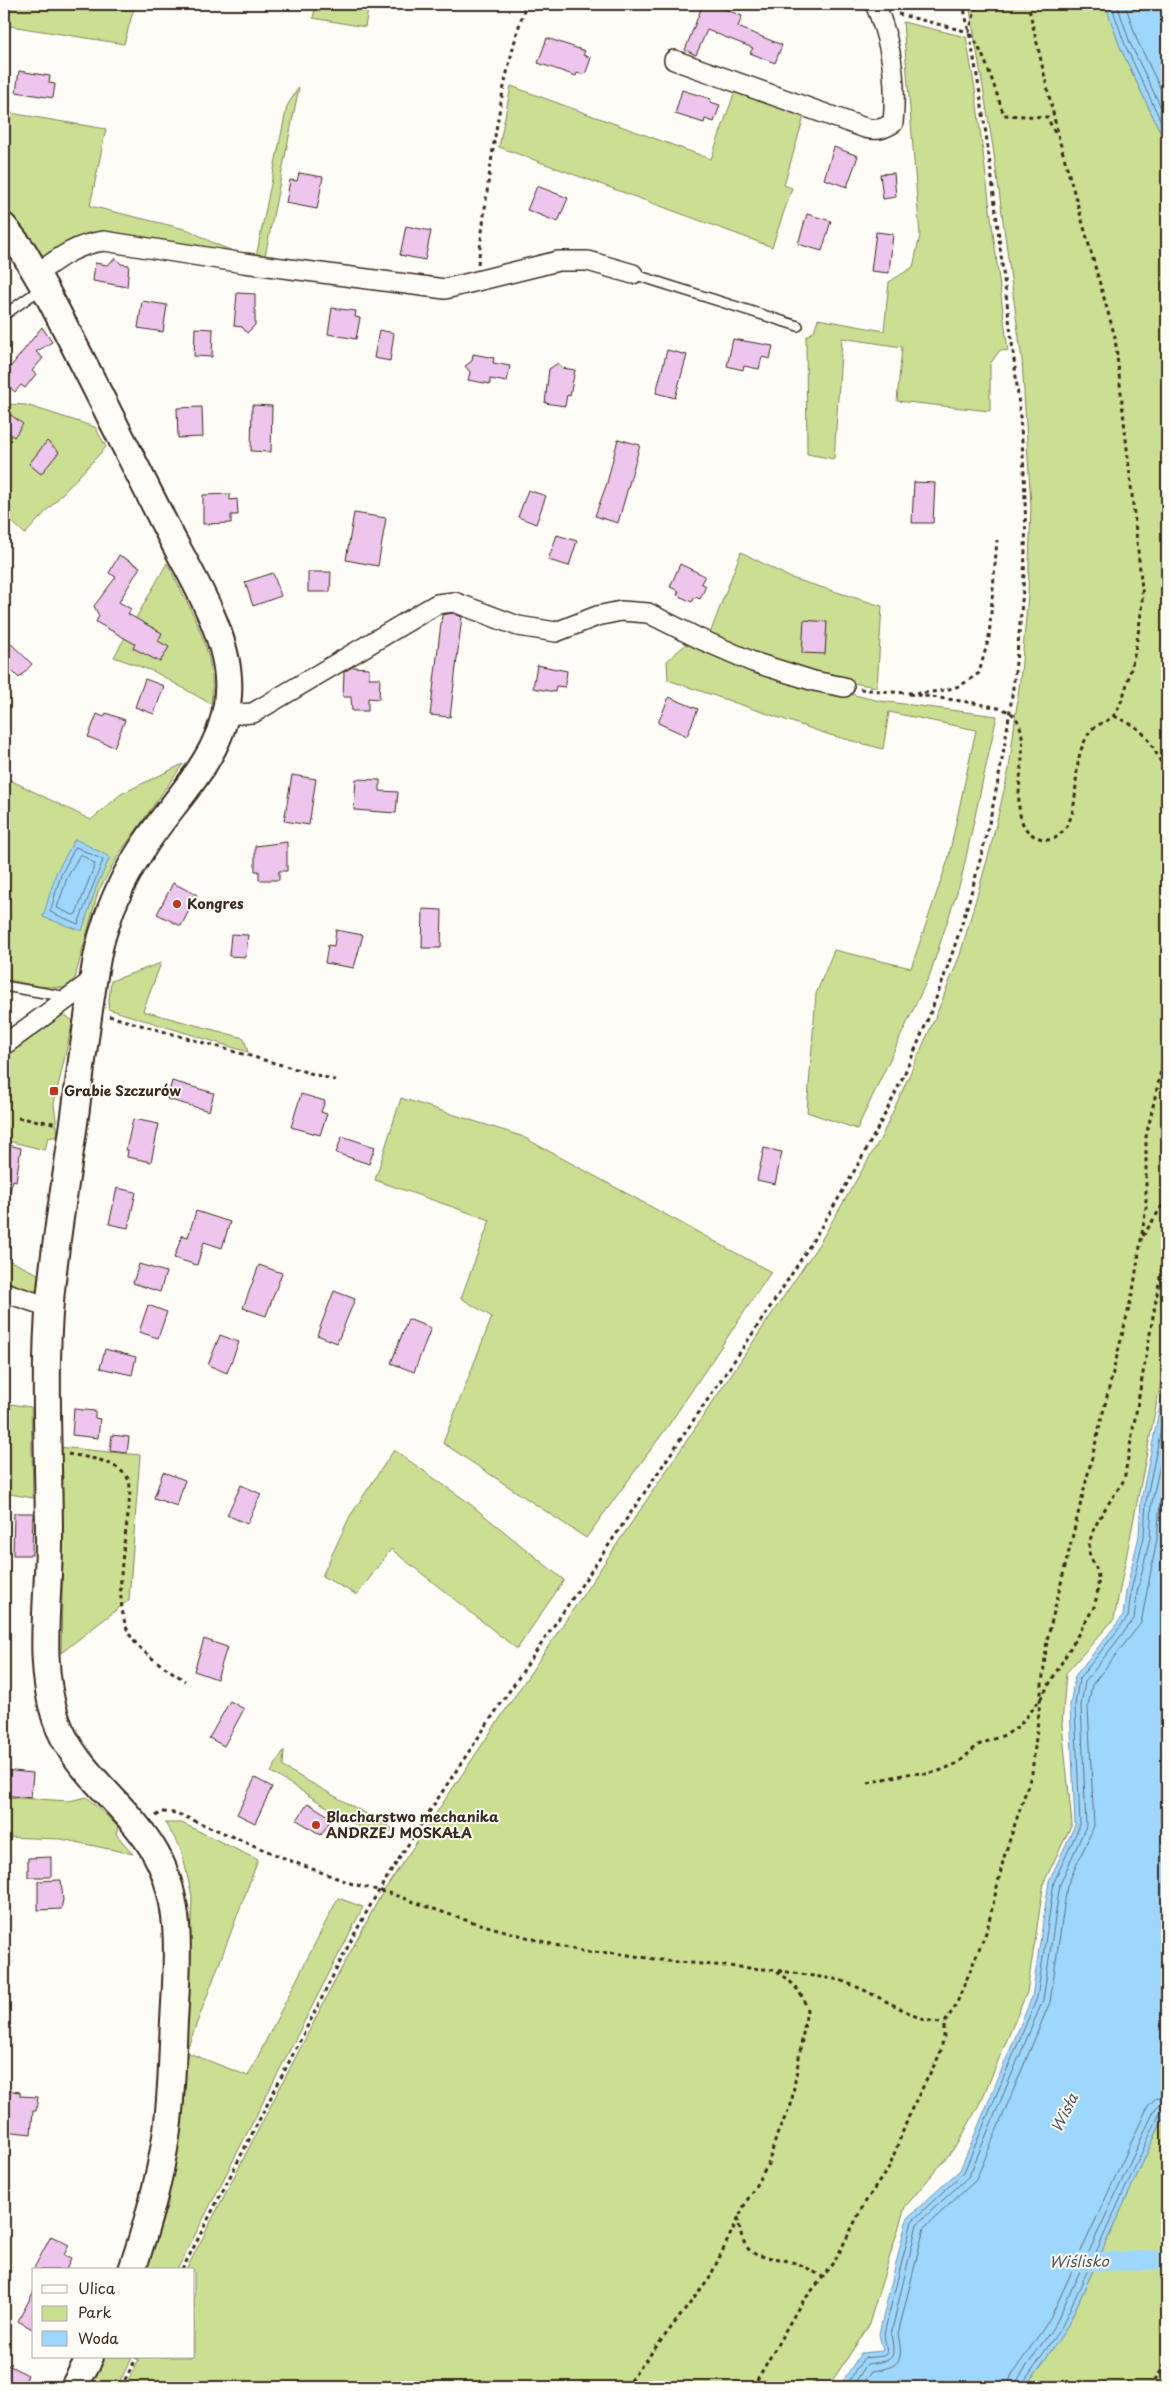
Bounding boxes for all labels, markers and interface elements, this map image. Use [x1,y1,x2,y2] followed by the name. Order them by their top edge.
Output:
[187,893,244,914] place label: Kongres
[171,898,183,910] marker: Kongres
[64,1080,181,1101] place label: Grabie Szczurów
[48,1085,60,1097] marker: Grabie Szczurów
[326,1806,499,1843] place label: Blacharstwo mechanika ANDRZEJ MOSKAŁA
[310,1819,322,1831] marker: Blacharstwo mechanika ANDRZEJ MOSKAŁA
[1044,2088,1083,2136] water label: Wisła
[1049,2248,1111,2273] water label: Wiślisko
[32,2268,195,2358] legend
[78,2276,116,2299] text: Ulica
[78,2300,112,2323] text: Park
[78,2326,119,2349] text: Woda

